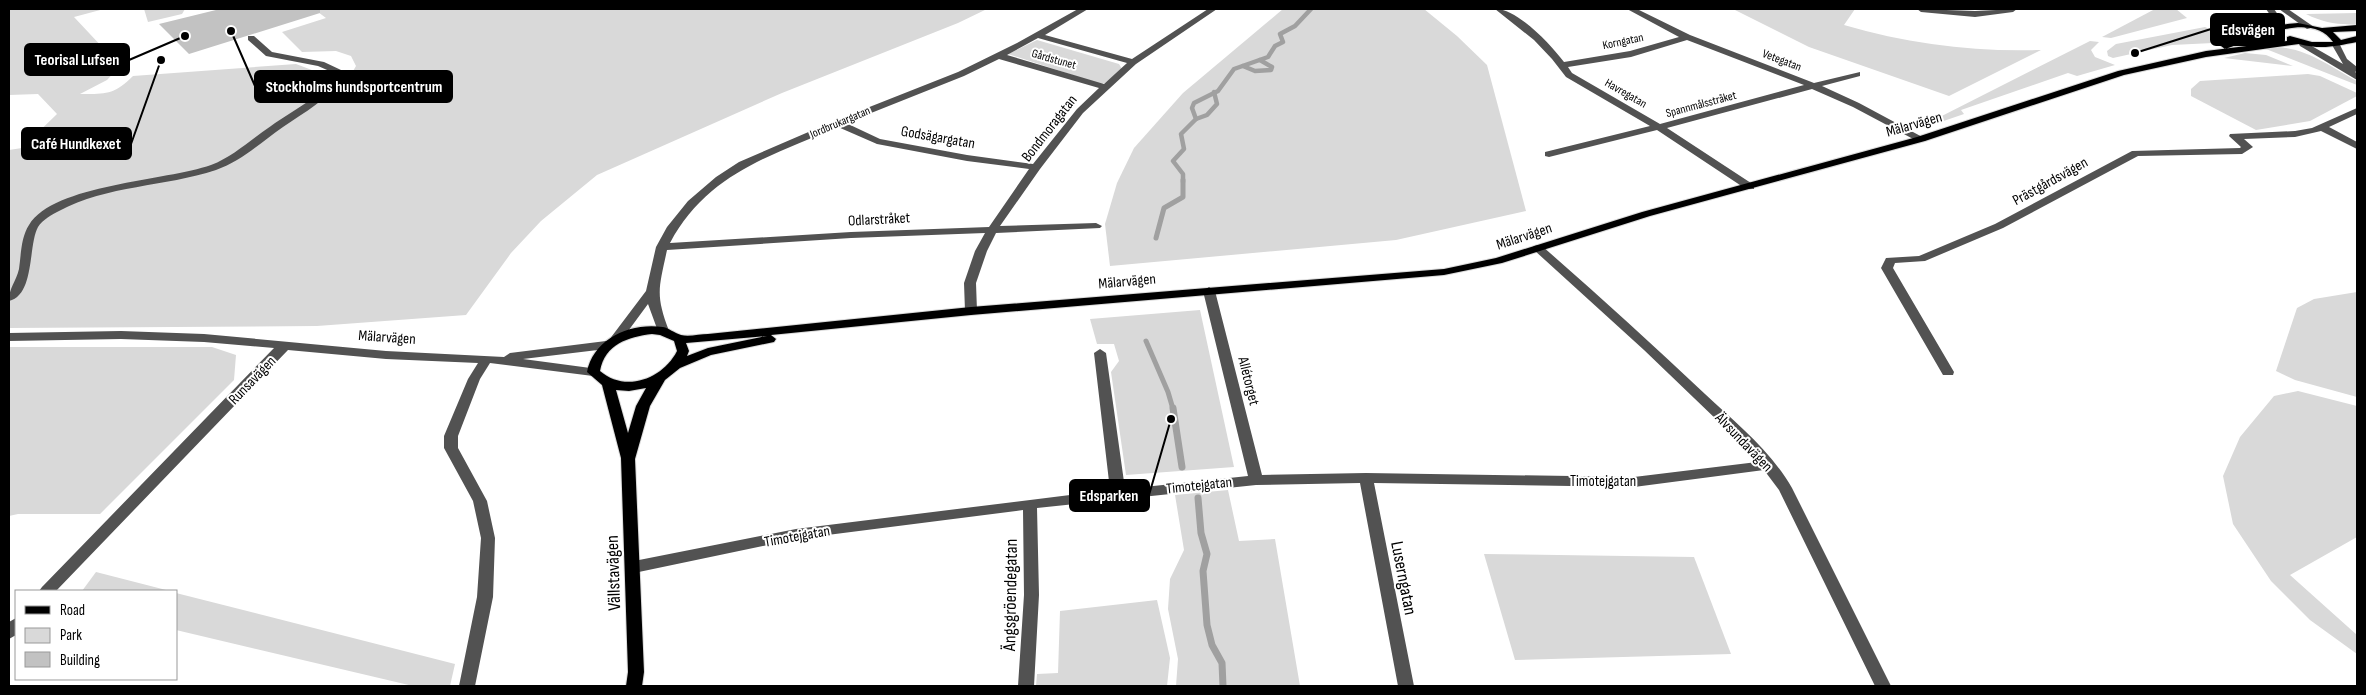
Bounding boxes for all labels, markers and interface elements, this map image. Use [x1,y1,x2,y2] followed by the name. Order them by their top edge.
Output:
[2211,14,2284,45] callout: Edsvägen
[2221,21,2275,40] text: Edsvägen
[1601,30,1645,53] street label: Korngatan
[25,44,129,75] callout: Teorisal Lufsen
[1030,46,1078,73] street label: Gårdstunet
[1760,46,1804,75] street label: Vetegatan
[35,51,119,70] text: Teorisal Lufsen
[255,71,452,102] callout: Stockholms hundsportcentrum
[1602,75,1649,111] street label: Havregatan
[266,78,442,97] text: Stockholms hundsportcentrum
[1664,88,1738,121] street label: Spannmålsstråket
[1017,91,1081,165] street label: Bondmoragatan
[807,103,873,142] street label: Jordbrukargatan
[1884,107,1944,142] street label: Mälarvägen
[899,122,976,153] street label: Godsägargatan
[22,128,131,159] callout: Café Hundkexet
[31,135,121,154] text: Café Hundkexet
[2009,153,2091,210] street label: Prästgårdsvägen
[847,208,911,231] street label: Odlarstråket
[1494,219,1554,254] street label: Mälarvägen
[1098,270,1156,293] street label: Mälarvägen
[358,326,416,349] street label: Mälarvägen
[225,352,280,409] street label: Runsavägen
[1233,354,1264,408] street label: Allétorget
[1710,408,1777,476] street label: Älvsundavägen
[1570,472,1636,491] street label: Timotejgatan
[1165,473,1233,498] street label: Timotejgatan
[1070,480,1149,511] callout: Edsparken
[1080,487,1138,506] text: Edsparken
[763,521,831,552] street label: Timotejgatan
[602,535,625,611] street label: Vällstavägen
[999,539,1022,652] street label: Ängsgröendegatan
[1386,539,1421,617] street label: Luserngatan
[15,590,178,680] legend
[60,601,85,620] text: Road
[60,626,82,645] text: Park
[60,651,100,670] text: Building

